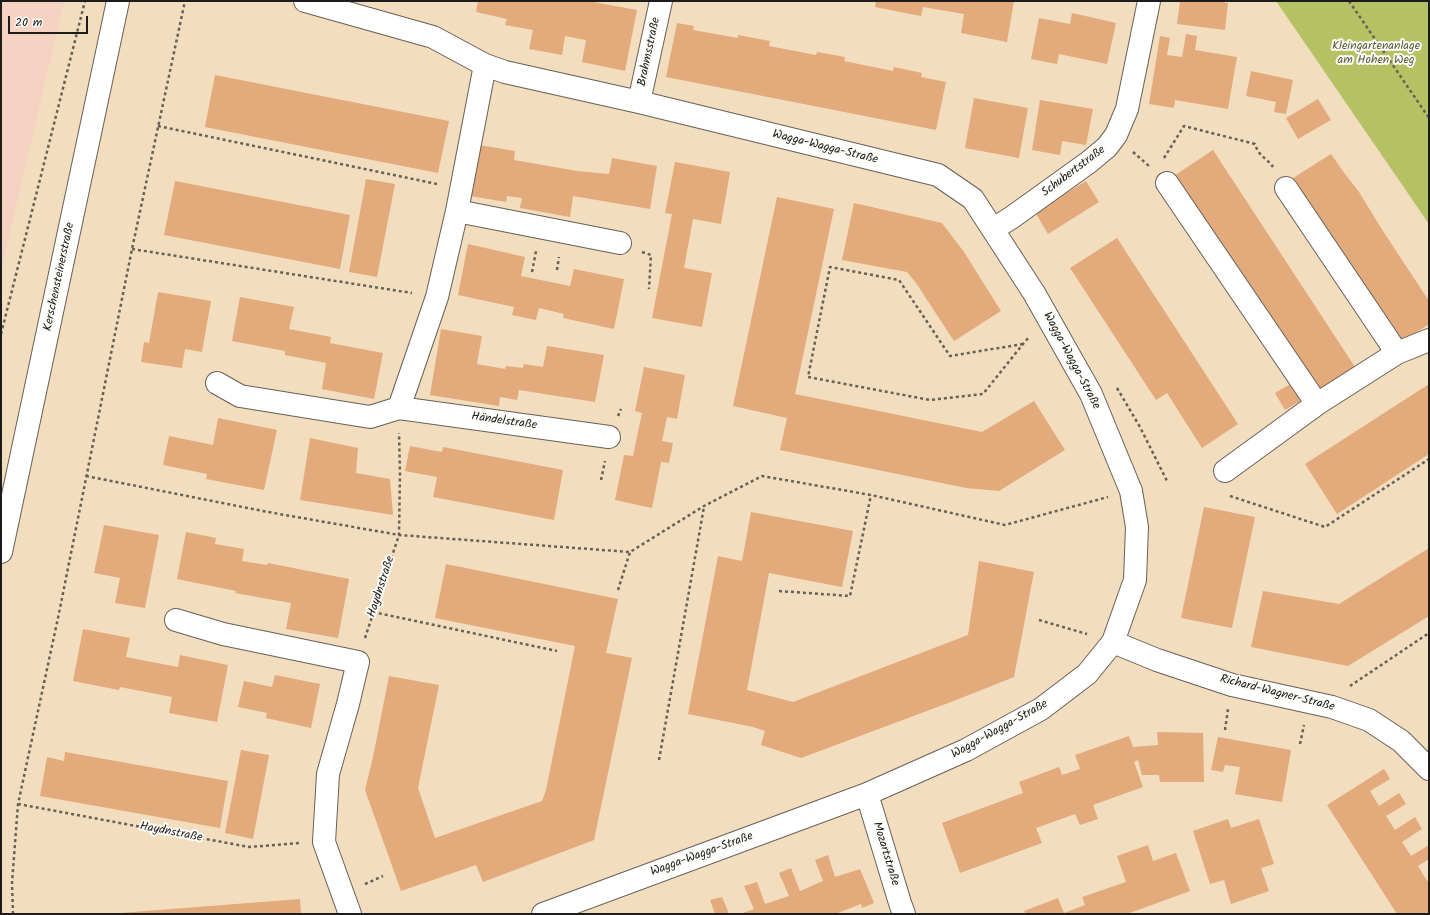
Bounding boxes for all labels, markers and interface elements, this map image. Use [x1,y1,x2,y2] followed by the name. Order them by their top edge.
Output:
[10,8,90,34] scale bar
[15,13,42,32] text: 20 m
[636,16,664,88] street label: Brahmsstraße
[1332,40,1420,68] park label: Kleingartenanlage am Hohen Weg
[771,128,879,168] street label: Wagga-Wagga-Straße
[1039,143,1109,201] street label: Schubertstraße
[41,221,79,333] street label: Kerschensteinerstraße
[1039,310,1103,412] street label: Wagga-Wagga-Straße
[470,410,538,434] street label: Händelstraße
[365,555,399,619] street label: Haydnstraße
[1218,673,1336,715] street label: Richard-Wagner-Straße
[949,697,1051,763] street label: Wagga-Wagga-Straße
[138,820,204,846] street label: Haydnstraße
[868,820,902,888] street label: Mozartstraße
[649,830,755,880] street label: Wagga-Wagga-Straße

